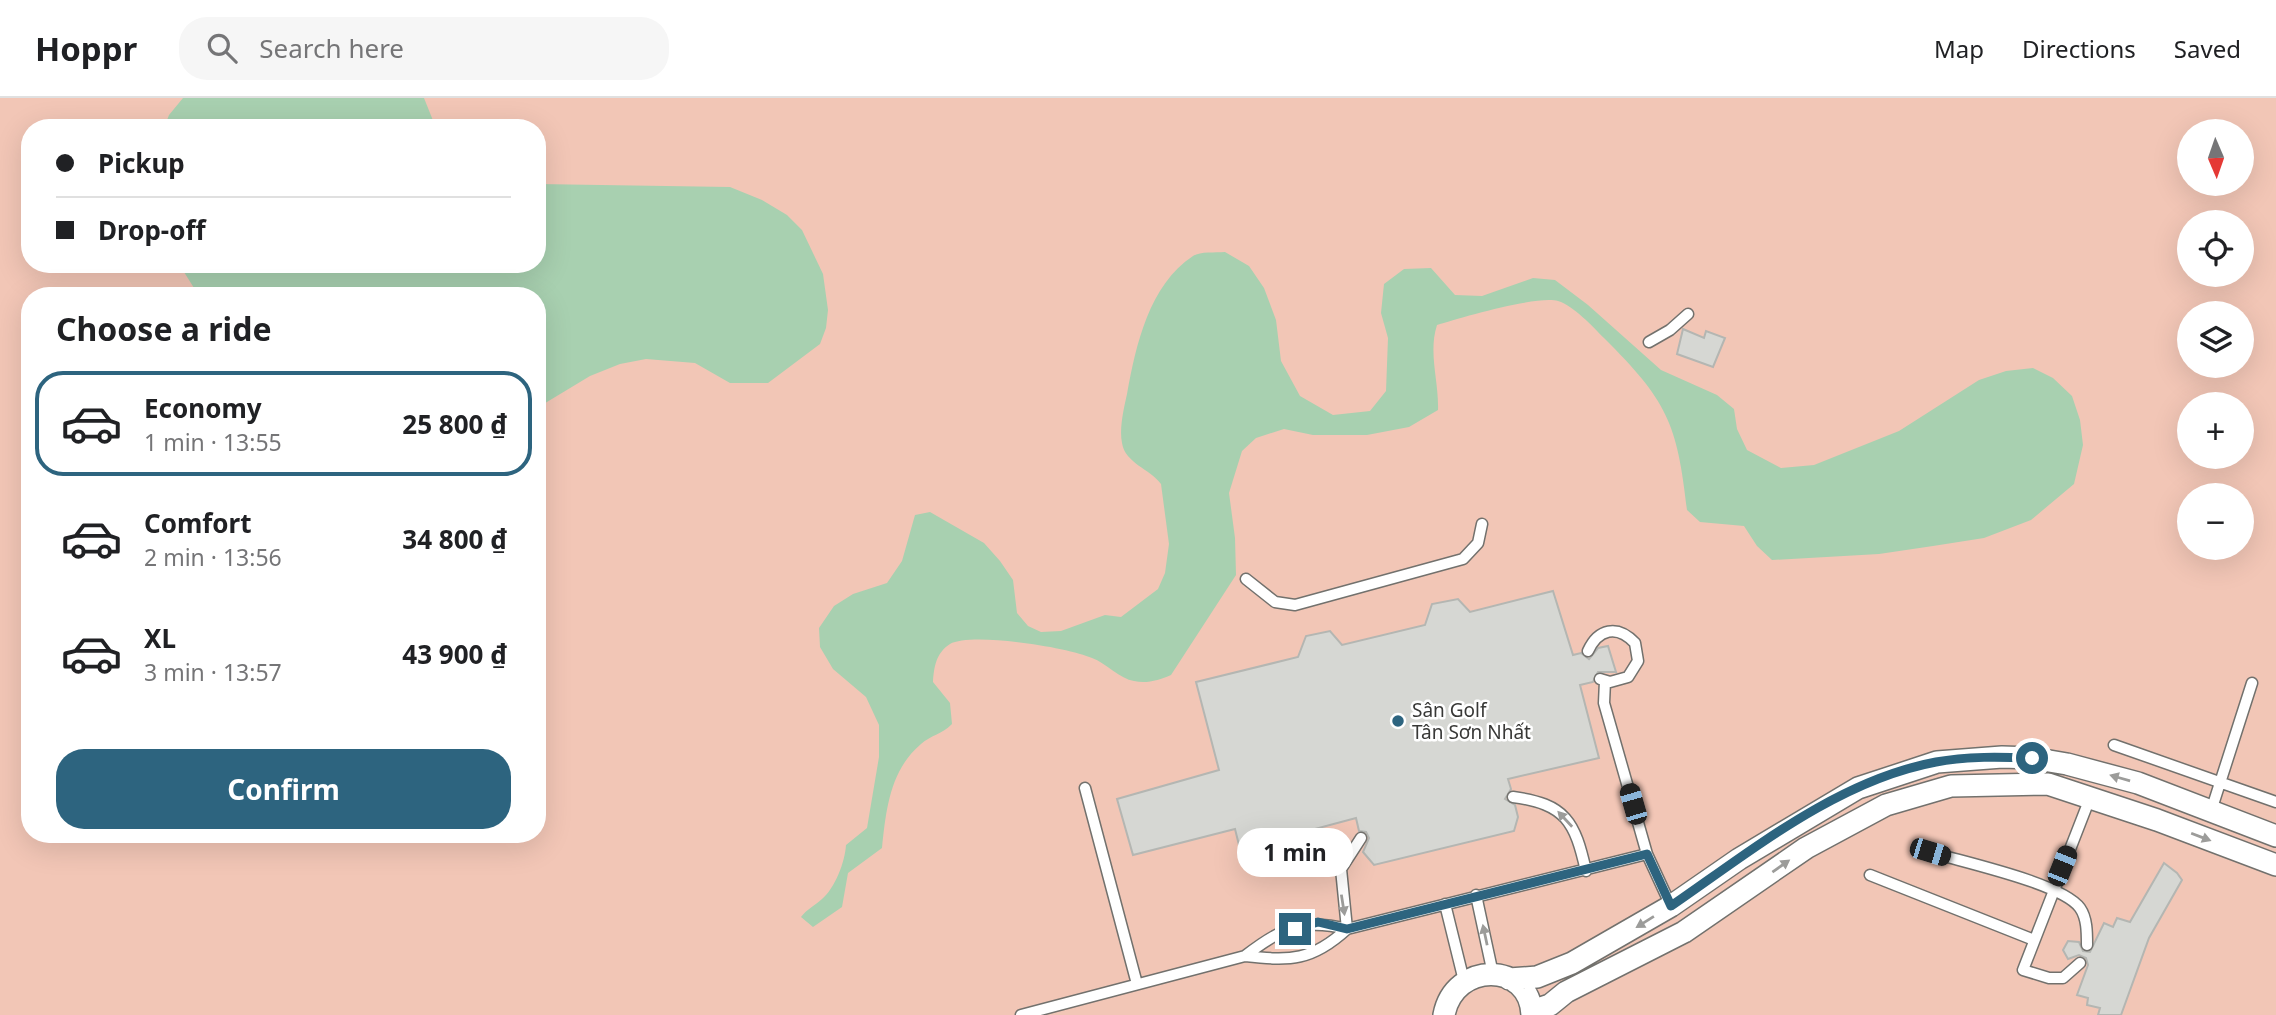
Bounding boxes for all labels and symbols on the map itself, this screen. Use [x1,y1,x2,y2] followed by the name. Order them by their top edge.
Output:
[2177,119,2254,196] north arrow
[1412,697,1531,745] place label: Sân Golf Tân Sơn Nhất
[1390,713,1406,729] marker: Sân Golf Tân Sơn Nhất
[2016,742,2048,774] route start
[2109,772,2131,783] one-way arrow
[1618,781,1649,827] car
[1557,810,1573,827] one-way arrow
[1237,828,1353,876] callout: 1 min
[2191,831,2212,842] one-way arrow
[1907,836,1954,868] car
[2045,843,2080,889] car
[1771,859,1791,872] one-way arrow
[1338,894,1349,916] one-way arrow
[1279,913,1311,945] route end
[1635,916,1654,929] one-way arrow
[1479,924,1490,946] one-way arrow

